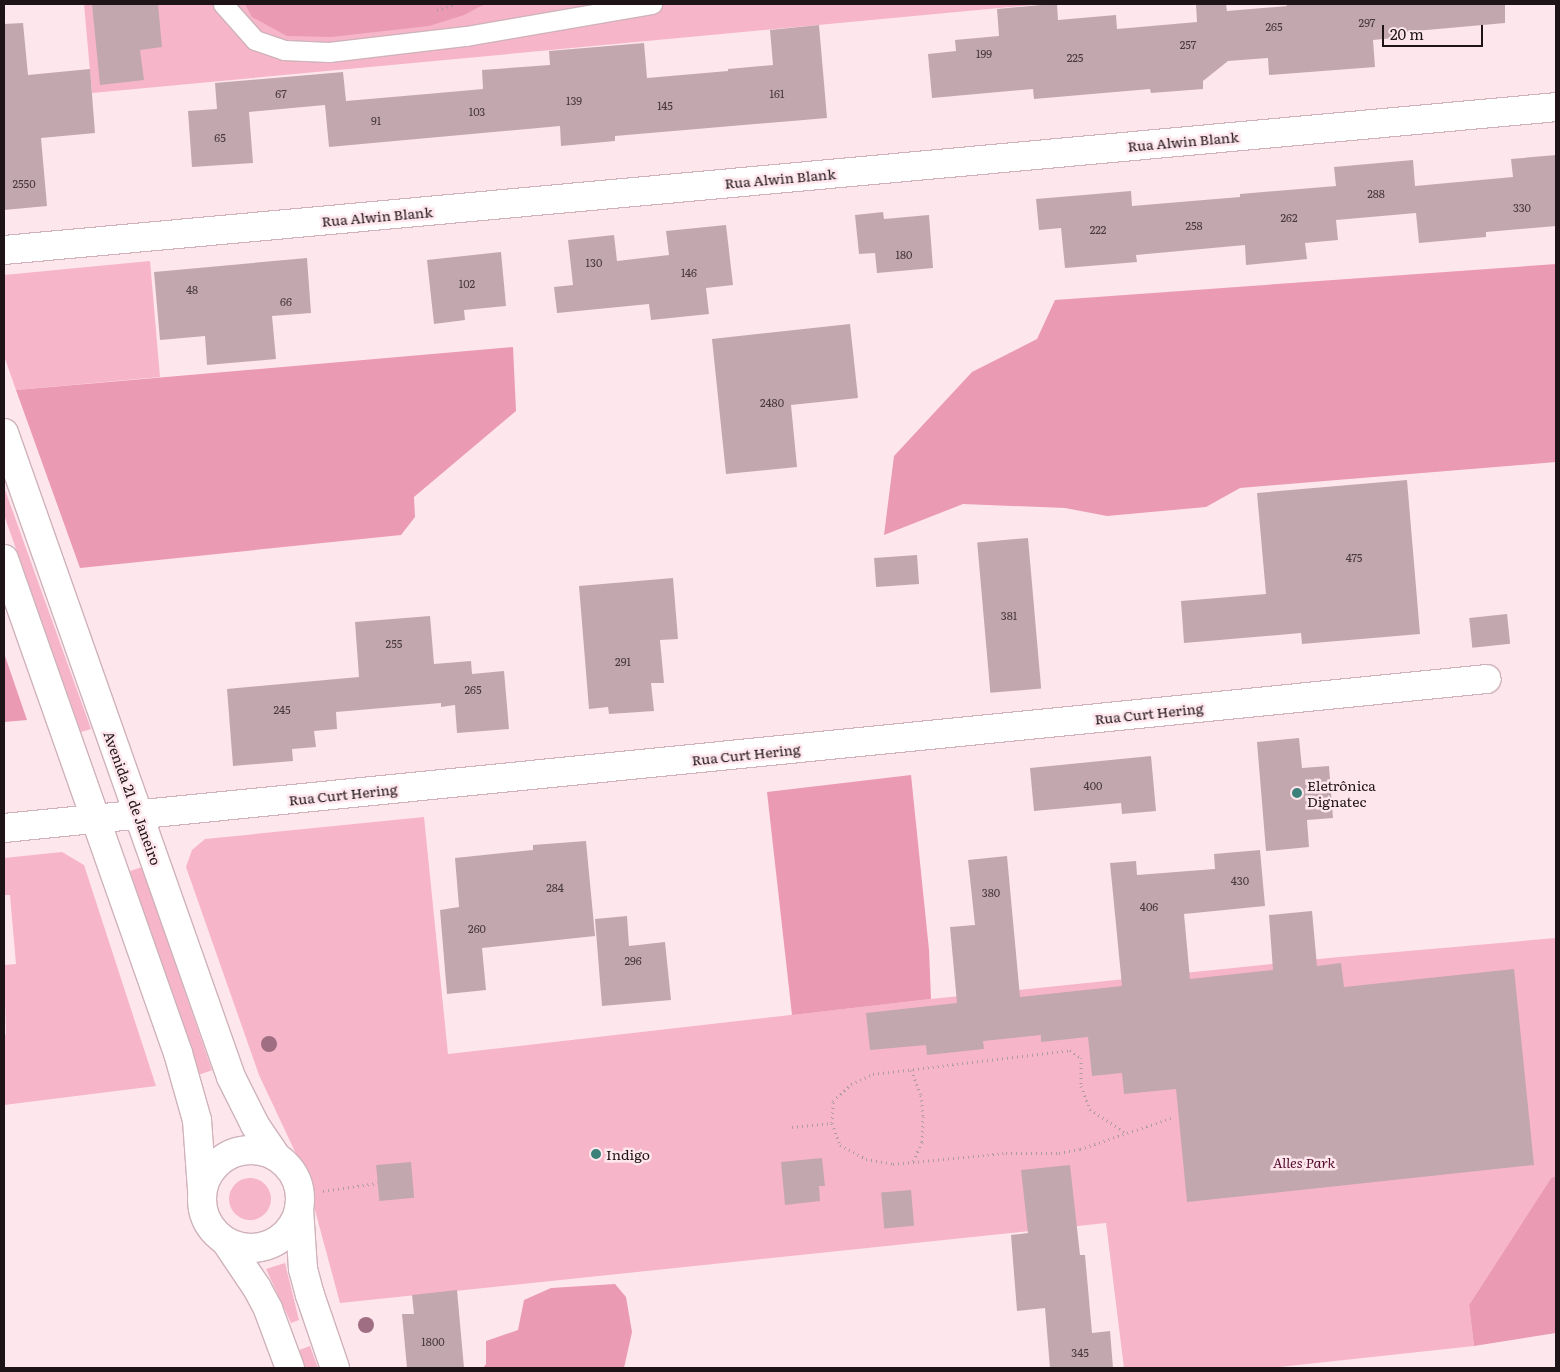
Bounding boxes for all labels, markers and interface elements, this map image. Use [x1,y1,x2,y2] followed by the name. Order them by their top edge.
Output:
[1359,15,1375,29] house number: 297
[1385,15,1486,47] scale bar
[1265,19,1283,33] house number: 265
[1390,22,1424,45] text: 20 m
[1180,37,1196,51] house number: 257
[976,46,992,60] house number: 199
[1067,50,1083,64] house number: 225
[275,86,287,100] house number: 67
[770,86,784,100] house number: 161
[566,93,582,107] house number: 139
[657,98,673,112] house number: 145
[469,104,485,118] house number: 103
[371,113,381,127] house number: 91
[1127,128,1239,154] street label: Rua Alwin Blank
[214,130,226,144] house number: 65
[724,165,836,191] street label: Rua Alwin Blank
[12,176,36,190] house number: 2550
[1367,186,1385,200] house number: 288
[1513,200,1531,214] house number: 330
[321,203,433,229] street label: Rua Alwin Blank
[1280,210,1298,224] house number: 262
[1185,218,1203,232] house number: 258
[1090,222,1106,236] house number: 222
[896,247,912,261] house number: 180
[586,255,602,269] house number: 130
[681,265,697,279] house number: 146
[459,276,475,290] house number: 102
[186,282,198,296] house number: 48
[280,294,292,308] house number: 66
[760,395,784,409] house number: 2480
[1346,550,1362,564] house number: 475
[1001,608,1017,622] house number: 381
[386,636,402,650] house number: 255
[615,654,631,668] house number: 291
[464,682,482,696] house number: 265
[1094,699,1204,727] street label: Rua Curt Hering
[273,702,291,716] house number: 245
[101,729,165,867] street label: Avenida 21 de Janeiro
[691,740,801,768] street label: Rua Curt Hering
[1307,777,1376,810] place label: Eletrônica Dignatec
[1084,778,1102,792] house number: 400
[288,780,398,808] street label: Rua Curt Hering
[1291,787,1303,799] marker: Eletrônica Dignatec
[1231,873,1249,887] house number: 430
[546,880,564,894] house number: 284
[982,885,1000,899] house number: 380
[1140,899,1158,913] house number: 406
[468,921,486,935] house number: 260
[624,953,642,967] house number: 296
[606,1146,650,1162] place label: Indigo
[590,1148,602,1160] marker: Indigo
[1273,1154,1335,1170] park label: Alles Park
[421,1334,445,1348] house number: 1800
[1071,1345,1089,1359] house number: 345

